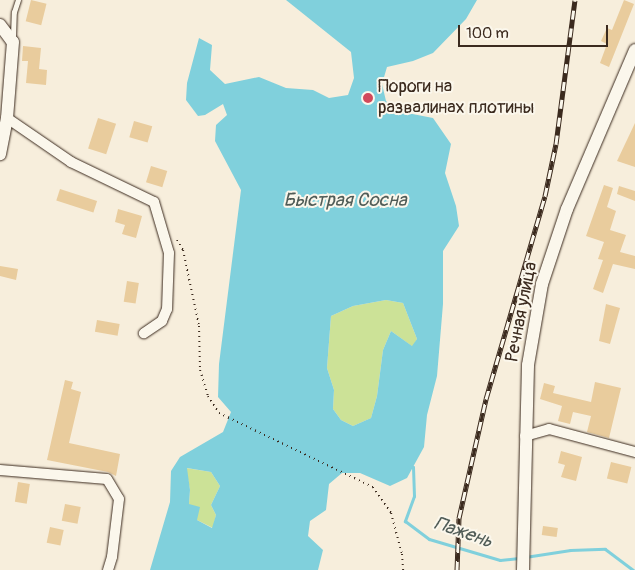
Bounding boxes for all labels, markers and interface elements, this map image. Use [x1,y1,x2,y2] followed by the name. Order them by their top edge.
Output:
[460,15,610,47] scale bar
[466,24,509,43] text: 100 m
[378,77,534,120] place label: Пороги на развалинах плотины
[362,92,374,104] marker: Пороги на развалинах плотины
[283,190,407,212] water label: Быстрая Сосна
[502,260,542,364] street label: Речная улица
[431,512,495,554] water label: Пажень

